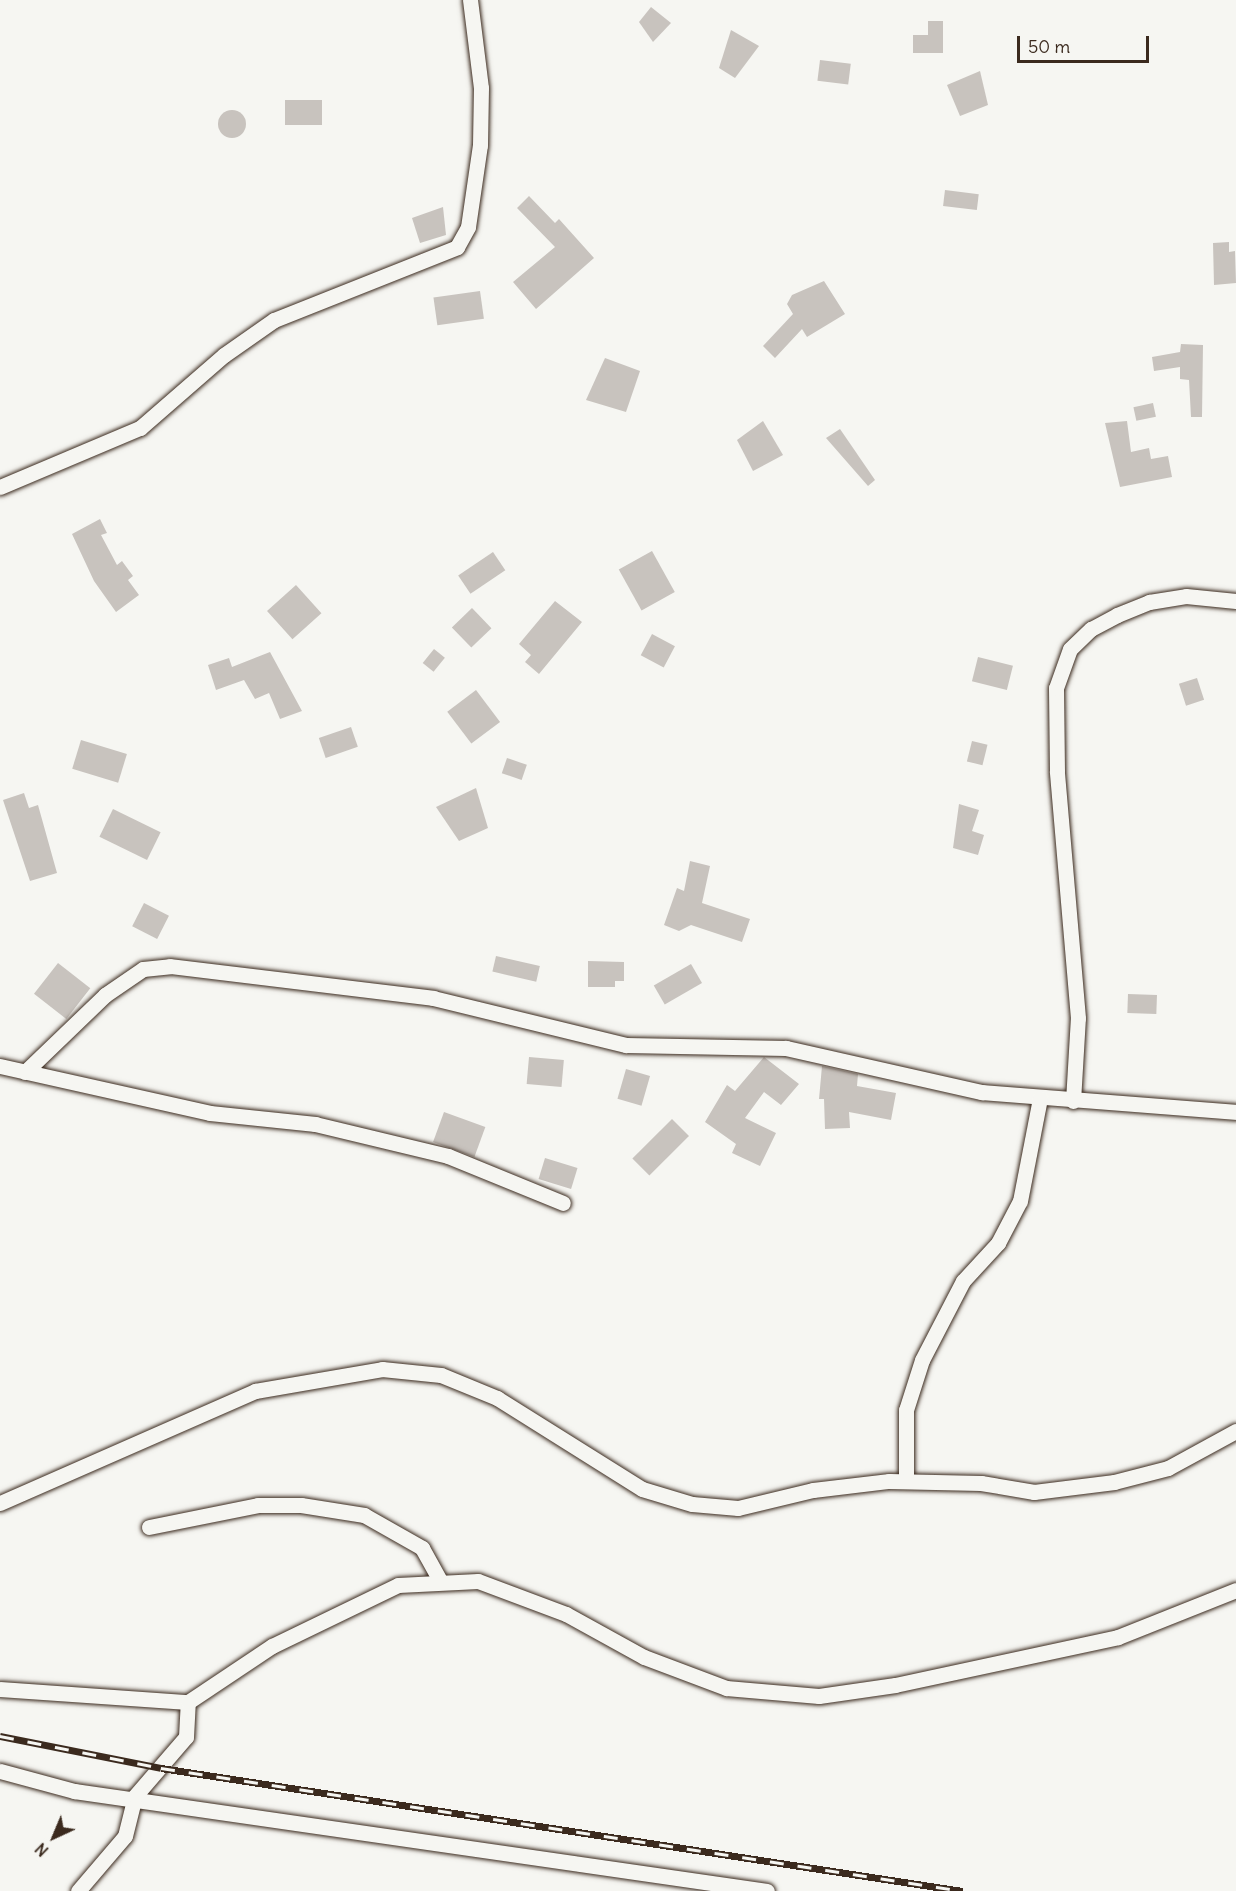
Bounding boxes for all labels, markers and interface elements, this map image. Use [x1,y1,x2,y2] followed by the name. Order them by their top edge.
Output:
[1020,24,1152,62] scale bar
[1028,35,1070,58] text: 50 m
[24,1807,84,1867] north arrow
[31,1839,52,1861] text: N

